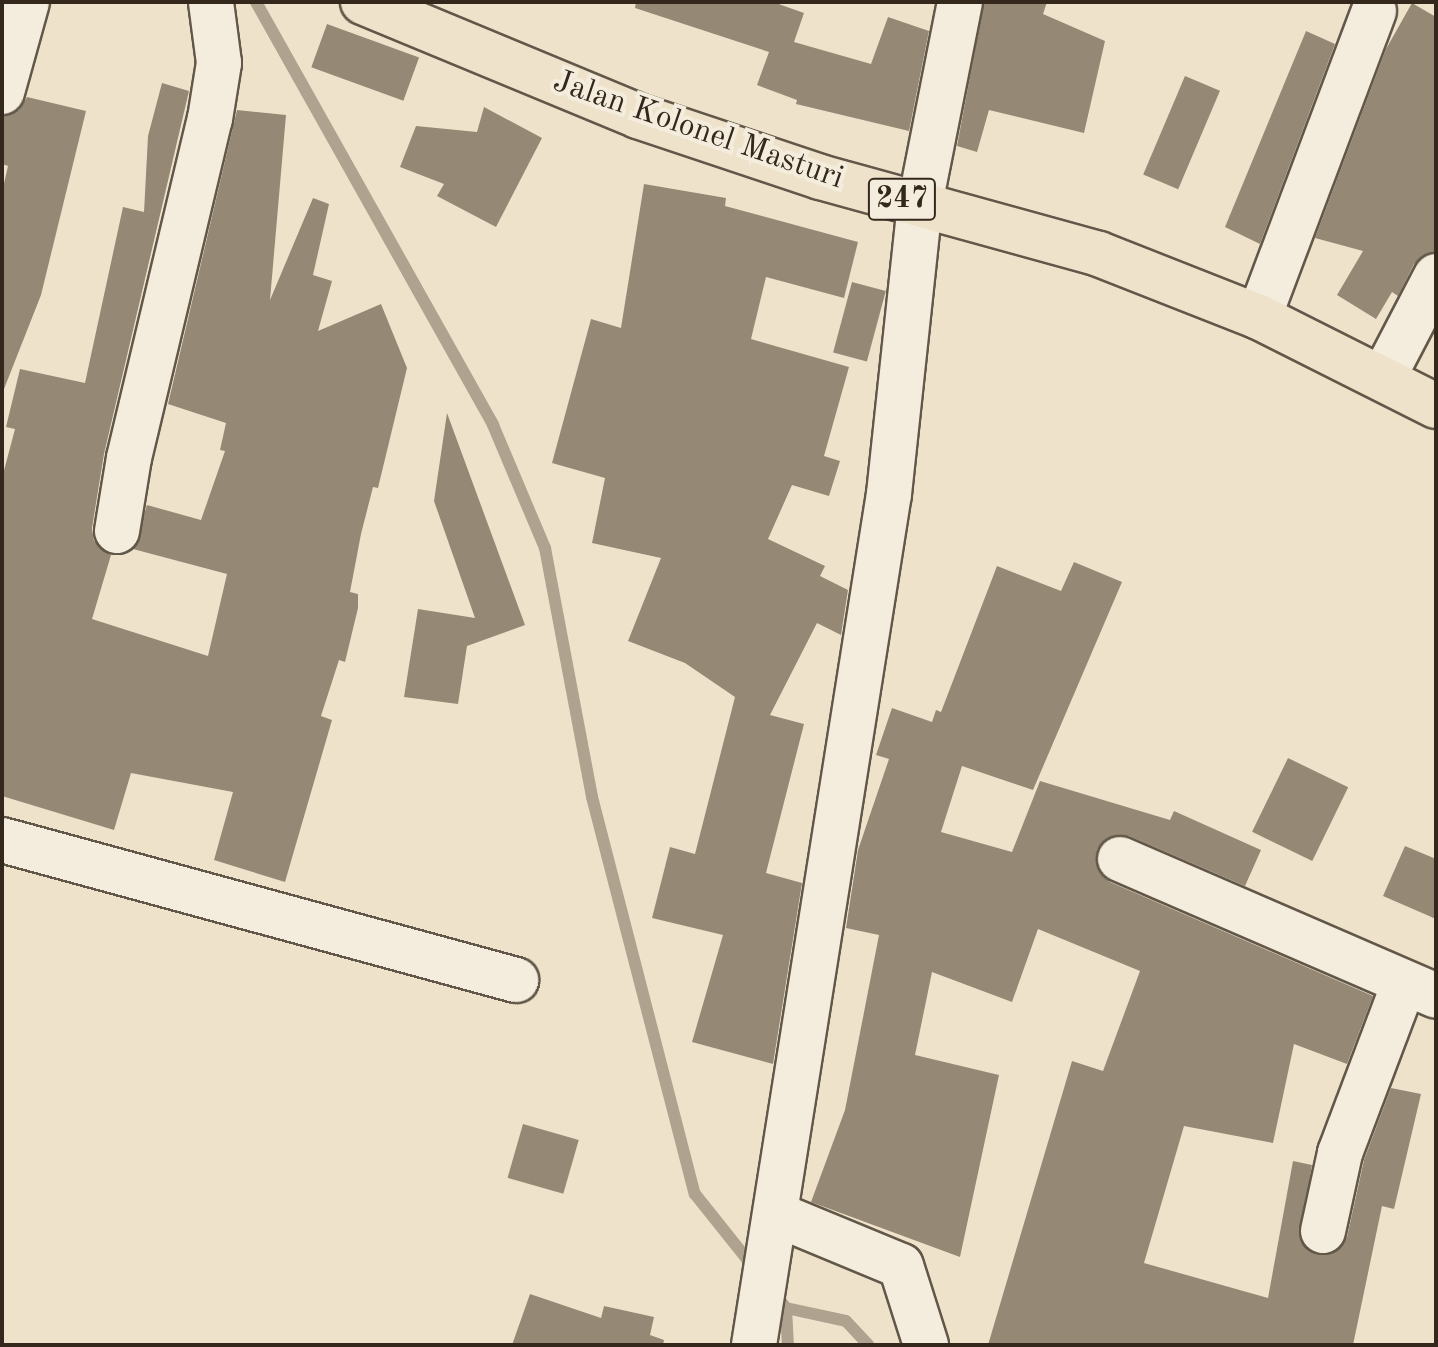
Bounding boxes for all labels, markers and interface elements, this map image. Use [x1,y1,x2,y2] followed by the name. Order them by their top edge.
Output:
[548,63,848,199] street label: Jalan Kolonel Masturi
[866,173,938,225] road number: 247

